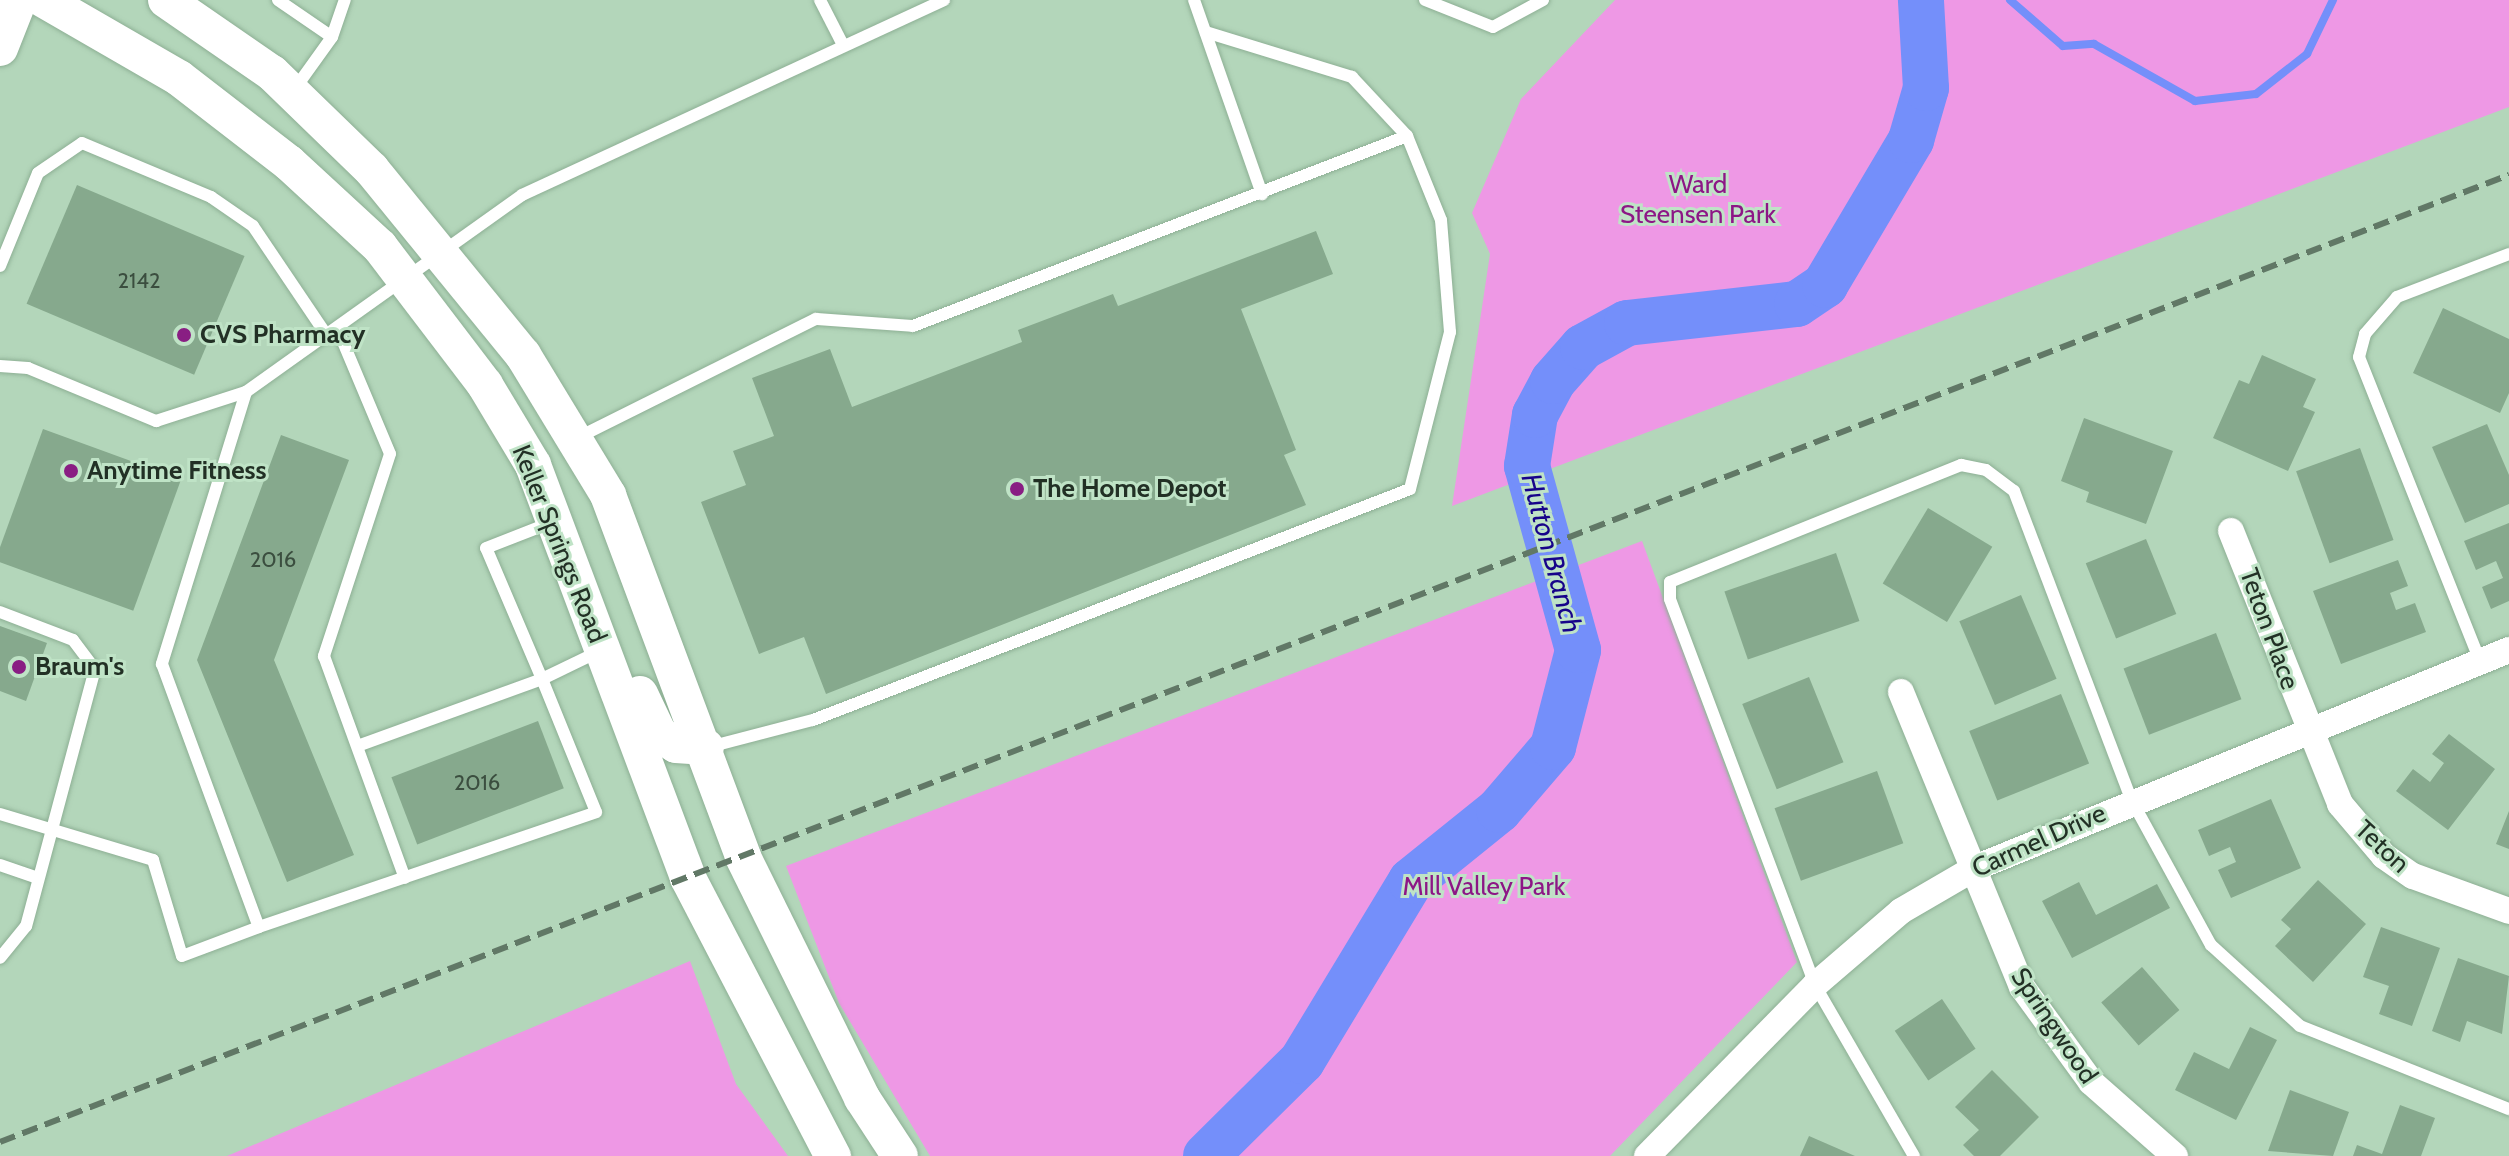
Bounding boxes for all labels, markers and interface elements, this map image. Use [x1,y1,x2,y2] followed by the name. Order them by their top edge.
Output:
[1620,169,1776,230] park label: Ward Steensen Park
[118,268,160,294] house number: 2142
[200,319,365,351] place label: CVS Pharmacy
[175,326,193,344] marker: CVS Pharmacy
[505,441,613,647] street label: Keller Springs Road
[87,455,267,487] place label: Anytime Fitness
[62,462,80,480] marker: Anytime Fitness
[1515,470,1589,636] water label: Hutton Branch
[1033,473,1227,505] place label: The Home Depot
[1008,480,1026,498] marker: The Home Depot
[250,547,296,573] house number: 2016
[2233,564,2305,694] street label: Teton Place
[35,651,124,683] place label: Braum's
[10,658,28,676] marker: Braum's
[454,770,500,796] house number: 2016
[1967,798,2111,884] street label: Carmel Drive
[2348,814,2416,880] street label: Teton
[1403,871,1565,903] park label: Mill Valley Park
[2004,962,2104,1090] street label: Springwood

